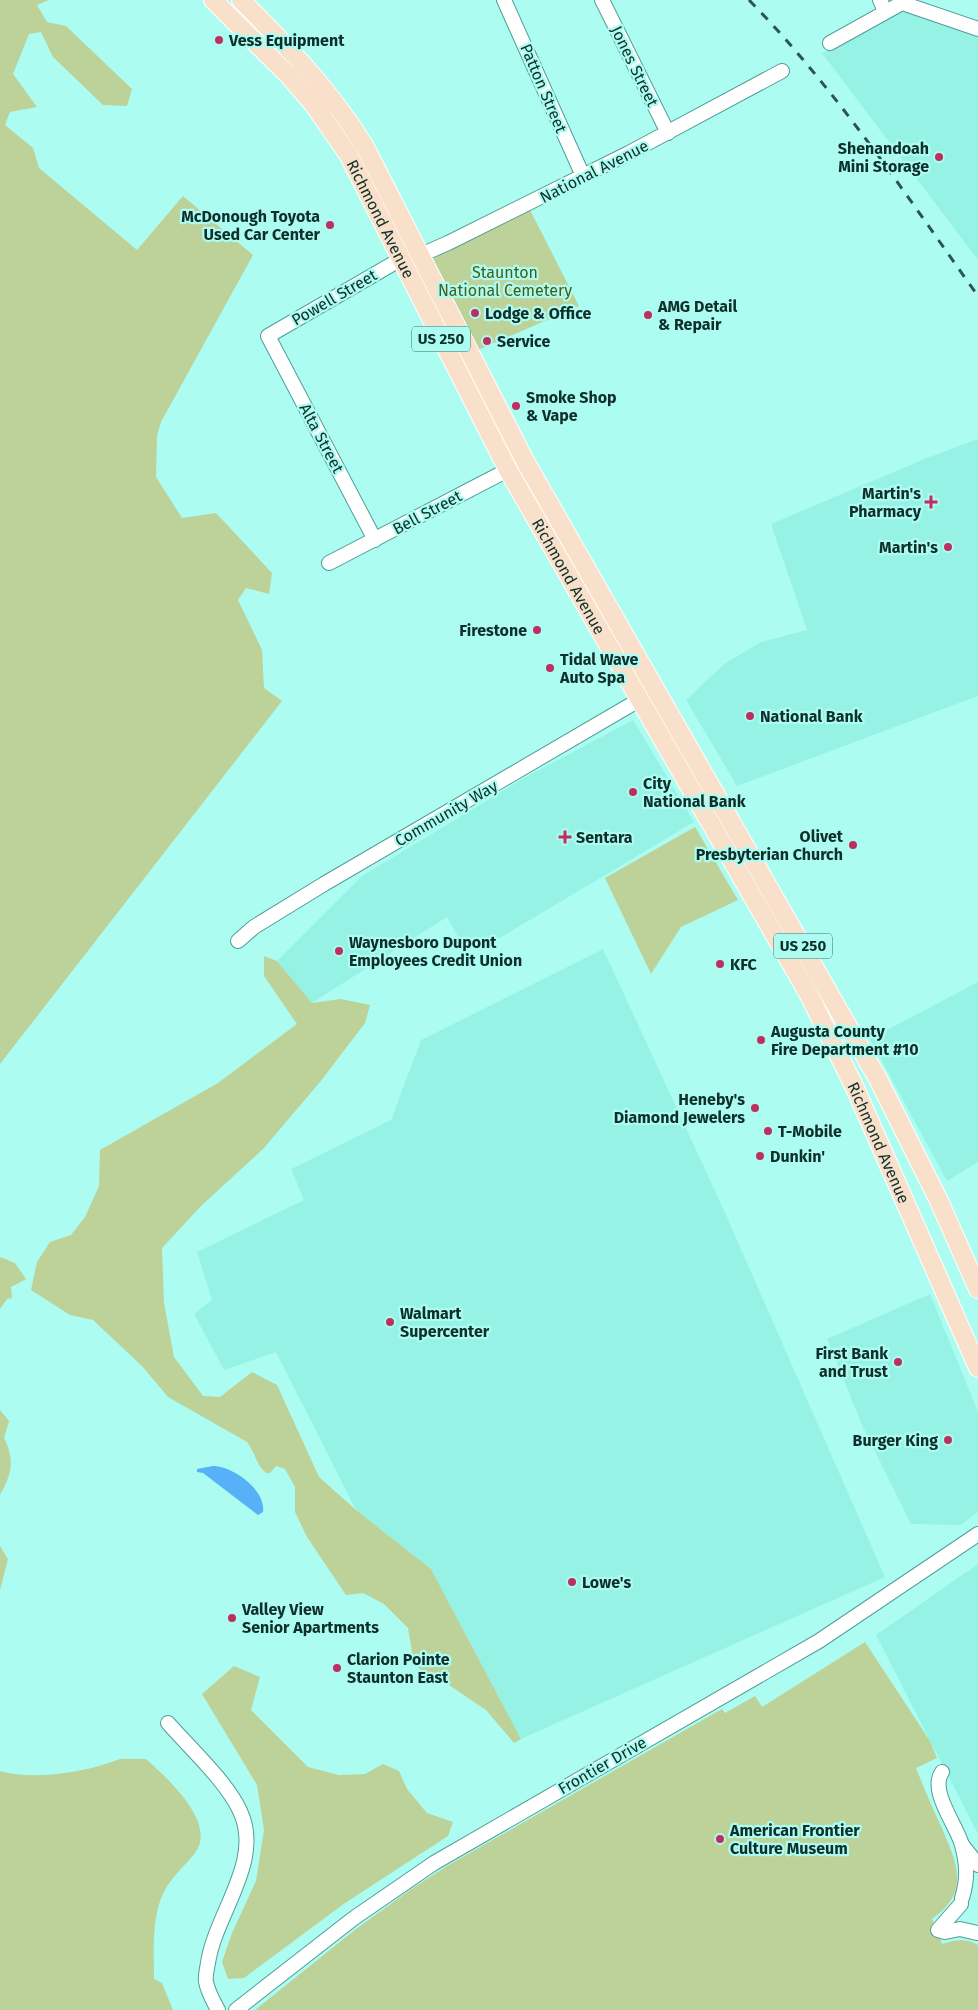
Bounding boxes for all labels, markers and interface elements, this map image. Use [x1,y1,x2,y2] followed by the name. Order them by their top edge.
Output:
[607,23,662,110] street label: Jones Street
[228,31,345,50] place label: Vess Equipment
[213,34,225,46] marker: Vess Equipment
[516,41,571,136] street label: Patton Street
[537,136,652,207] street label: National Avenue
[838,139,929,176] place label: Shenandoah Mini Storage
[933,151,945,163] marker: Shenandoah Mini Storage
[342,156,418,282] street label: Richmond Avenue
[181,207,321,244] place label: McDonough Toyota Used Car Center
[324,219,336,231] marker: McDonough Toyota Used Car Center
[438,263,572,300] park label: Staunton National Cemetery
[288,265,380,330] street label: Powell Street
[657,297,737,334] place label: AMG Detail & Repair
[485,304,591,323] place label: Lodge & Office
[469,307,481,319] marker: Lodge & Office
[642,309,654,321] marker: AMG Detail & Repair
[412,326,470,352] road number: US 250
[497,332,550,351] place label: Service
[481,335,493,347] marker: Service
[526,388,617,425] place label: Smoke Shop & Vape
[295,400,348,476] street label: Alta Street
[510,400,522,412] marker: Smoke Shop & Vape
[849,484,922,521] place label: Martin's Pharmacy
[389,486,465,539] street label: Bell Street
[925,496,937,508] marker: Martin's Pharmacy
[528,515,609,638] street label: Richmond Avenue
[879,538,938,557] place label: Martin's
[942,541,954,553] marker: Martin's
[459,621,527,640] place label: Firestone
[531,624,543,636] marker: Firestone
[559,650,639,687] place label: Tidal Wave Auto Spa
[544,662,556,674] marker: Tidal Wave Auto Spa
[760,707,863,726] place label: National Bank
[744,710,756,722] marker: National Bank
[643,774,746,811] place label: City National Bank
[391,776,501,851] street label: Community Way
[627,786,639,798] marker: City National Bank
[696,827,844,864] place label: Olivet Presbyterian Church
[576,828,633,847] place label: Sentara
[558,830,572,844] marker: Sentara
[847,839,859,851] marker: Olivet Presbyterian Church
[349,933,522,970] place label: Waynesboro Dupont Employees Credit Union
[774,934,832,958] road number: US 250
[333,945,345,957] marker: Waynesboro Dupont Employees Credit Union
[730,955,758,974] place label: KFC
[714,958,726,970] marker: KFC
[770,1022,919,1059] place label: Augusta County Fire Department #10
[755,1034,767,1046] marker: Augusta County Fire Department #10
[843,1079,913,1206] street label: Richmond Avenue
[614,1090,745,1127] place label: Heneby's Diamond Jewelers
[749,1102,761,1114] marker: Heneby's Diamond Jewelers
[778,1122,842,1141] place label: T-Mobile
[762,1125,774,1137] marker: T-Mobile
[770,1147,825,1166] place label: Dunkin'
[754,1150,766,1162] marker: Dunkin'
[400,1304,490,1341] place label: Walmart Supercenter
[384,1316,396,1328] marker: Walmart Supercenter
[816,1344,889,1381] place label: First Bank and Trust
[892,1356,904,1368] marker: First Bank and Trust
[853,1431,938,1450] place label: Burger King
[942,1434,954,1446] marker: Burger King
[582,1573,631,1592] place label: Lowe's
[566,1576,578,1588] marker: Lowe's
[241,1600,379,1637] place label: Valley View Senior Apartments
[226,1612,238,1624] marker: Valley View Senior Apartments
[347,1650,450,1687] place label: Clarion Pointe Staunton East
[331,1662,343,1674] marker: Clarion Pointe Staunton East
[555,1733,650,1798] street label: Frontier Drive
[729,1821,860,1858] place label: American Frontier Culture Museum
[714,1833,726,1845] marker: American Frontier Culture Museum

